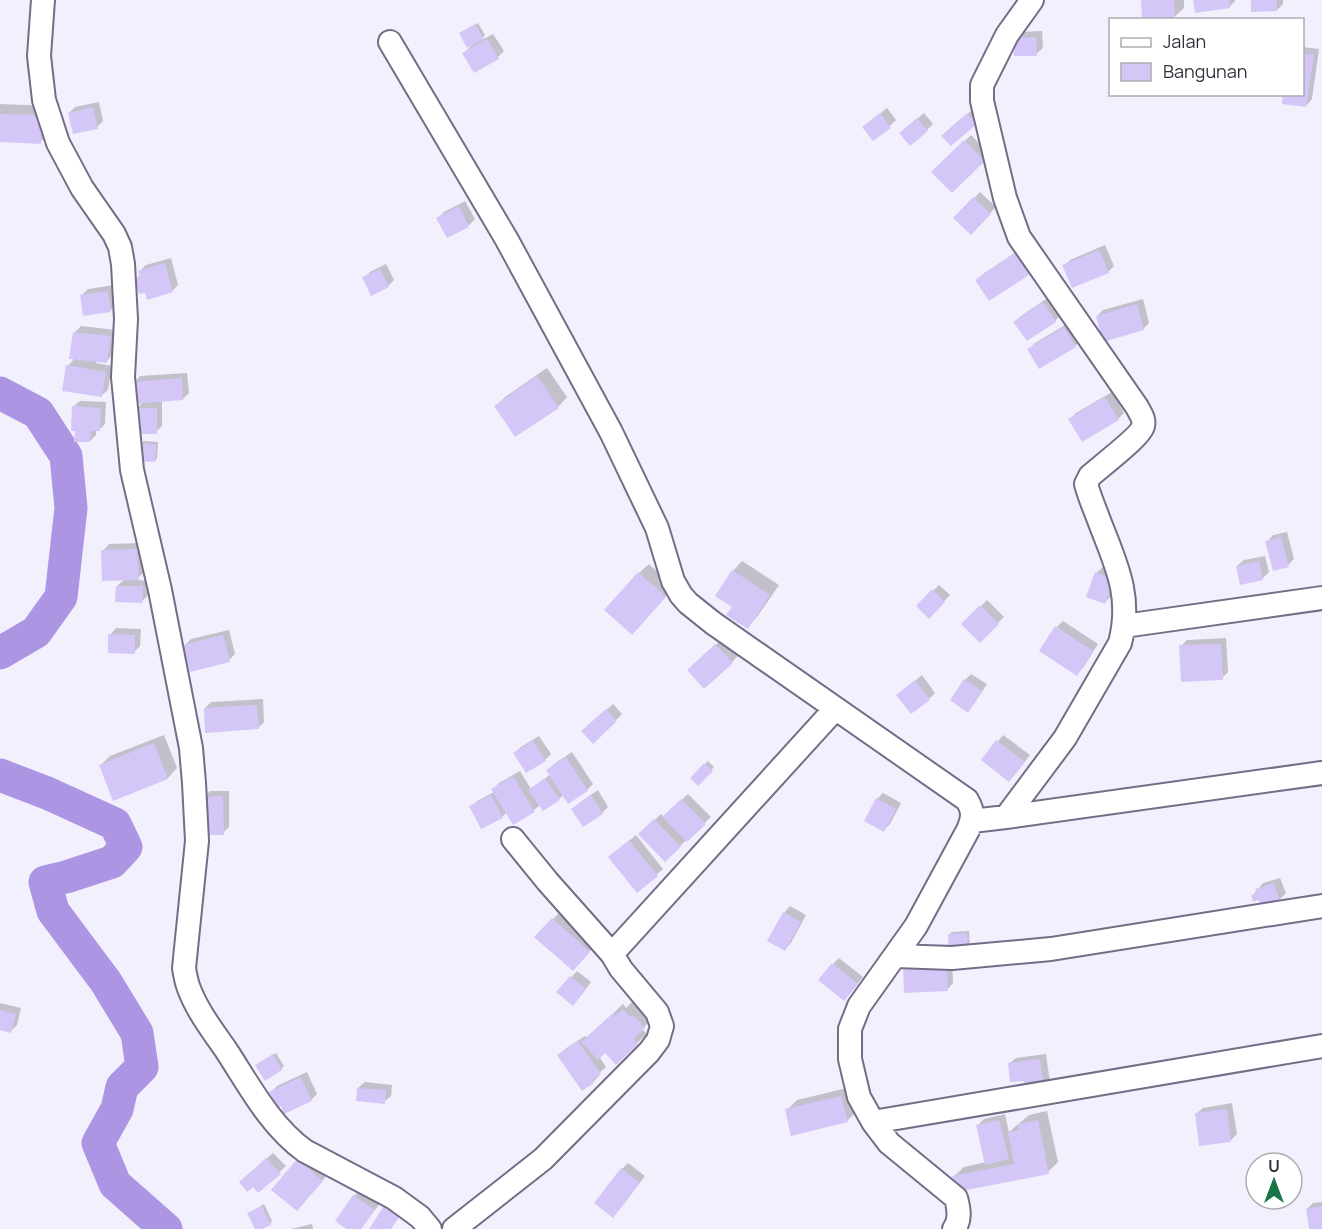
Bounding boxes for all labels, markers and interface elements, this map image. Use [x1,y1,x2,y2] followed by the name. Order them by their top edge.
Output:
[1109,18,1304,96] legend
[1163,29,1206,53] text: Jalan
[1163,59,1247,83] text: Bangunan
[1244,1151,1304,1211] north arrow
[1268,1155,1280,1177] text: U

